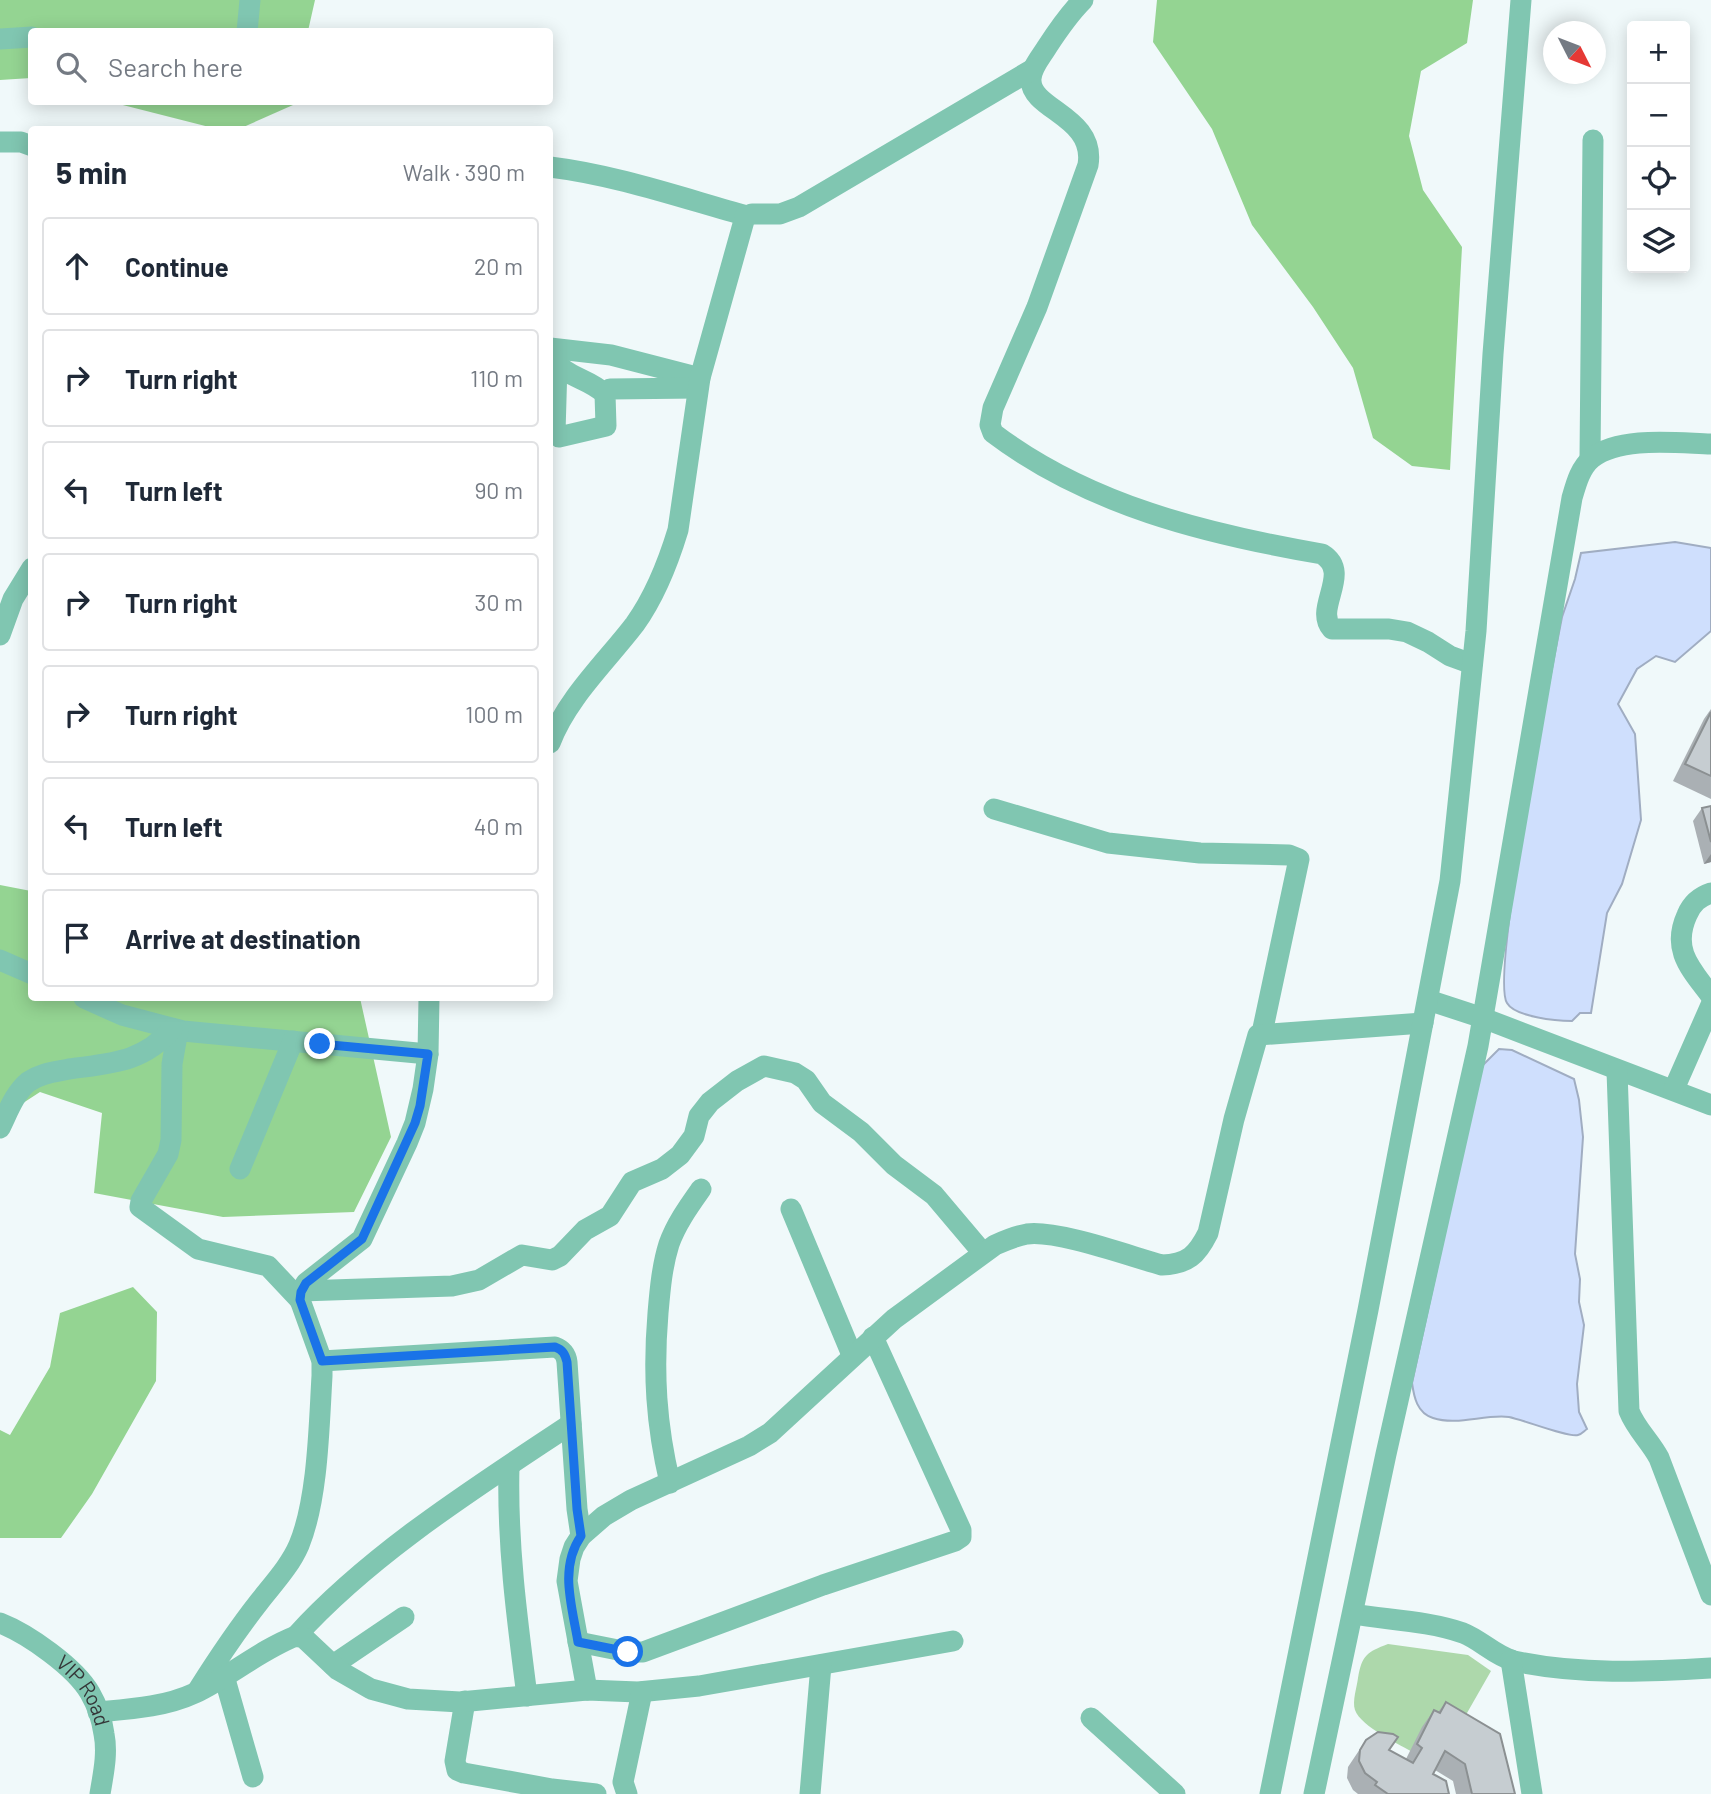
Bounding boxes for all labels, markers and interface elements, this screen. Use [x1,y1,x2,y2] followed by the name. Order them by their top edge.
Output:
[1543,21,1606,84] north arrow
[1627,21,1690,273] map controls
[1627,21,1690,84] button: +
[28,28,553,105] search box
[52,48,90,86] icon: search
[108,51,243,82] text: Search here
[1627,84,1690,147] button: −
[1627,147,1690,210] button: locate
[56,154,127,190] text: 5 min
[403,158,525,186] text: Walk · 390 m
[1627,210,1690,273] button: layers
[58,247,96,285] icon: ahead
[125,251,229,282] text: Continue
[474,252,523,280] text: 20 m
[58,359,96,397] icon: right
[125,363,238,394] text: Turn right
[470,364,523,392] text: 110 m
[58,471,96,509] icon: left
[125,475,223,506] text: Turn left
[474,476,523,504] text: 90 m
[58,583,96,621] icon: right
[125,587,238,618] text: Turn right
[475,588,523,616] text: 30 m
[58,695,96,733] icon: right
[125,699,238,730] text: Turn right
[465,700,523,728] text: 100 m
[58,807,96,845] icon: left
[125,811,223,842] text: Turn left
[474,812,523,840] text: 40 m
[58,919,96,957] icon: arrive
[125,923,361,954] text: Arrive at destination
[304,1028,335,1059] route end
[612,1636,643,1667] route start
[52,1649,116,1728] street label: VIP Road

